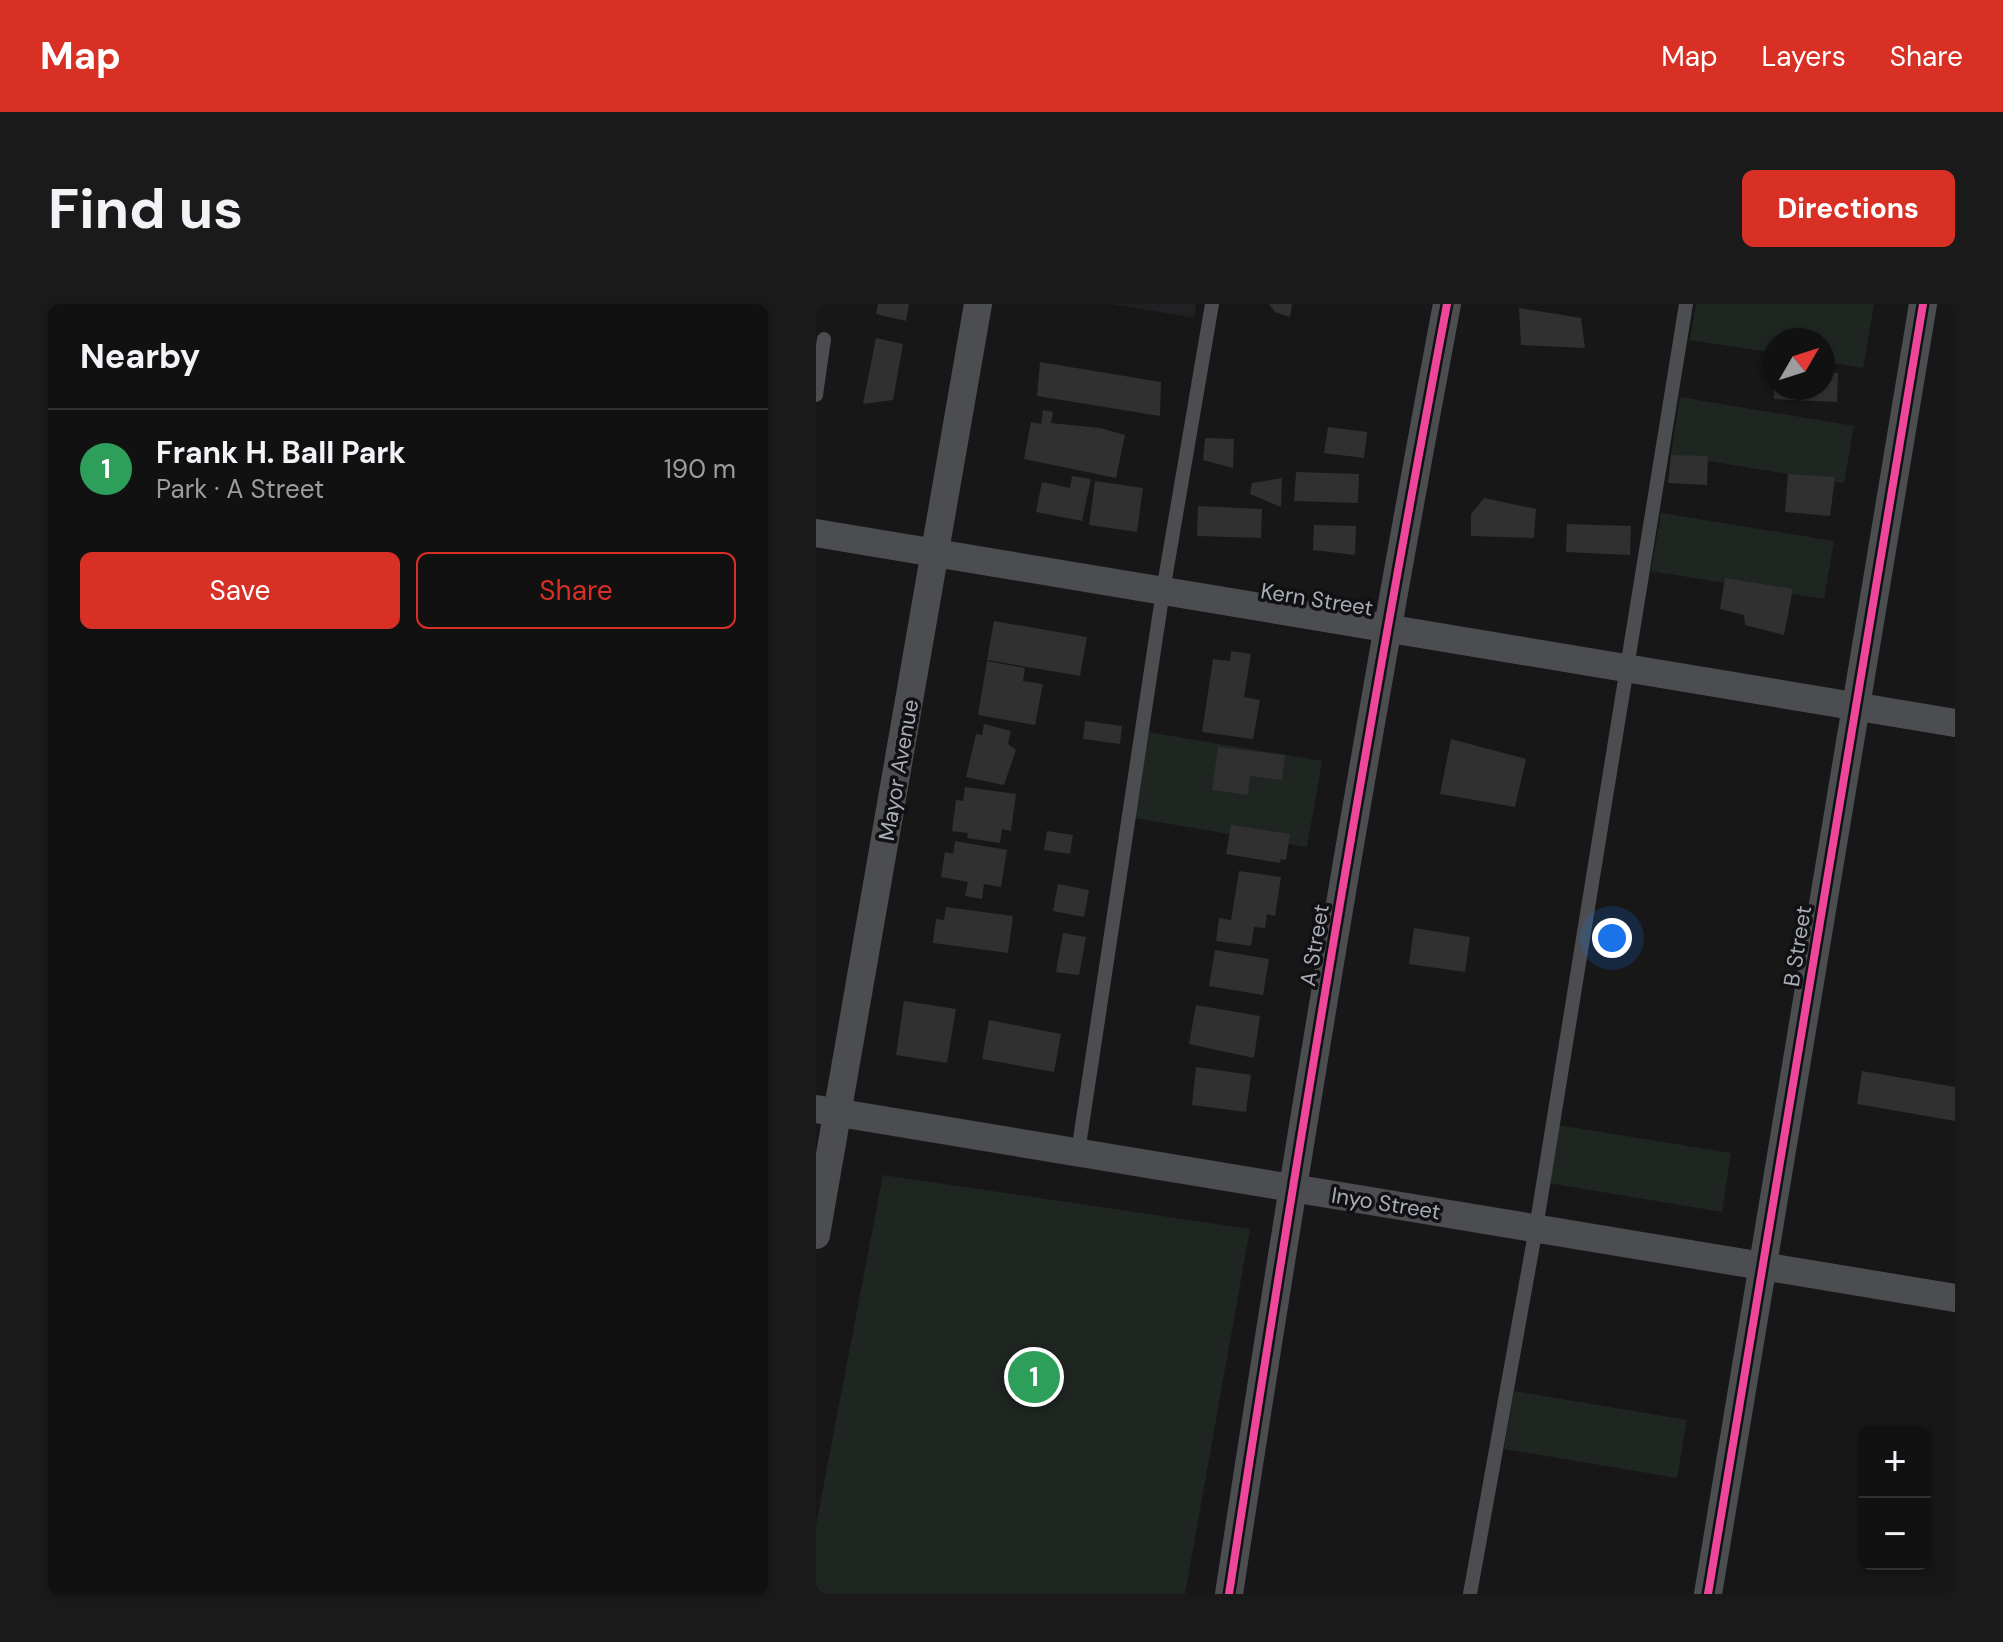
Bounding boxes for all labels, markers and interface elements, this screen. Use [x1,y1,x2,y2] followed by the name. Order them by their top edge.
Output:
[40,31,121,81] text: Map
[1661,38,1718,75] text: Map
[1762,38,1846,75] text: Layers
[1890,38,1963,75] text: Share
[1742,170,1955,247] button: Directions
[48,172,243,245] text: Find us
[1763,328,1835,400] north arrow
[80,334,200,379] text: Nearby
[156,433,406,472] text: Frank H. Ball Park
[101,452,111,486] text: 1
[664,452,736,486] text: 190 m
[156,472,324,506] text: Park · A Street
[80,552,400,629] button: Save
[416,552,736,629] button: Share
[1259,576,1375,623] street label: Kern Street
[872,697,925,843] street label: Mayor Avenue
[1293,902,1336,988] street label: A Street
[1777,904,1818,989] street label: B Street
[1592,918,1632,958] your location
[1329,1181,1442,1226] street label: Inyo Street
[1008,1347,1060,1407] pin: 1
[1859,1426,1931,1570] map controls
[1859,1426,1931,1498] button: +
[1859,1498,1931,1570] button: −

